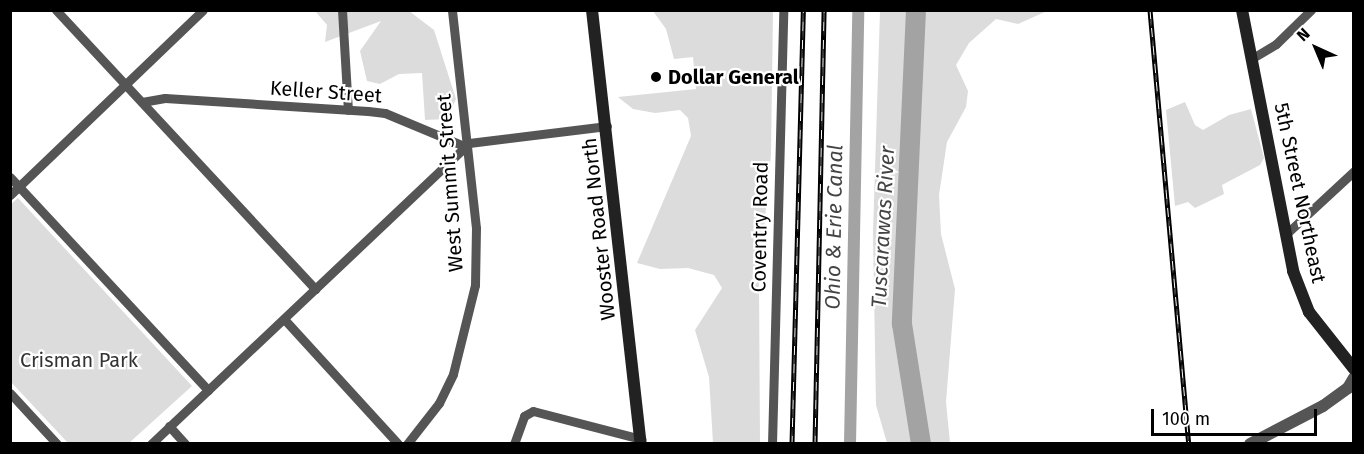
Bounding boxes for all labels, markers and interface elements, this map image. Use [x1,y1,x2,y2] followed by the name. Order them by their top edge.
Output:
[1286,18,1346,78] north arrow
[1293,24,1314,45] text: N
[668,65,799,89] place label: Dollar General
[649,70,663,84] marker: Dollar General
[269,76,383,108] street label: Keller Street
[432,93,468,273] street label: West Summit Street
[1269,101,1331,285] street label: 5th Street Northeast
[577,137,621,321] street label: Wooster Road North
[820,144,848,310] water label: Ohio & Erie Canal
[866,146,900,308] water label: Tuscarawas River
[747,161,773,293] street label: Coventry Road
[20,348,138,372] park label: Crisman Park
[1154,397,1320,435] scale bar
[1162,408,1210,430] text: 100 m

